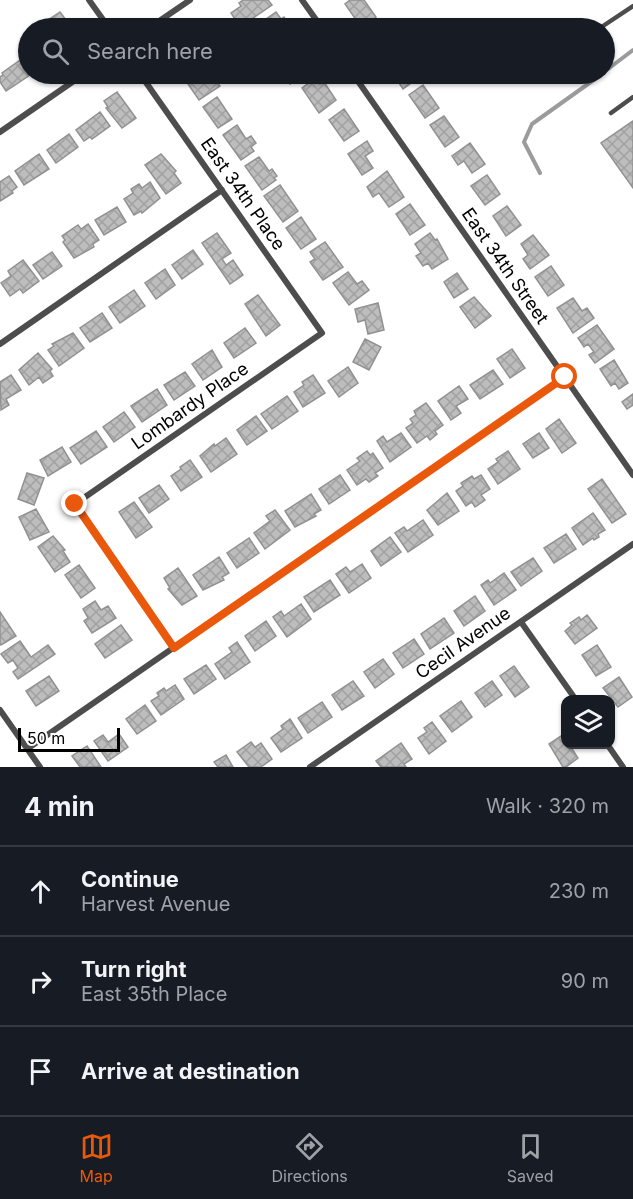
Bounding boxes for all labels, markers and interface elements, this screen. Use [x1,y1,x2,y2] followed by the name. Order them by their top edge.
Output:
[18,18,615,84] search box
[39,35,72,68] icon: search
[87,38,213,64] text: Search here
[197,133,290,254] street label: East 34th Place
[458,204,553,328] street label: East 34th Street
[127,358,252,454] street label: Lombardy Place
[551,363,577,389] route start
[61,490,87,516] route end
[411,602,514,683] street label: Cecil Avenue
[561,695,615,749] map controls
[561,695,615,749] button: layers
[18,725,120,752] scale bar
[27,728,65,748] text: 50 m
[24,791,95,822] text: 4 min
[486,794,609,818] text: Walk · 320 m
[81,866,179,892] text: Continue
[24,875,57,908] icon: ahead
[549,879,609,903] text: 230 m
[81,892,230,916] text: Harvest Avenue
[81,956,187,982] text: Turn right
[24,965,57,998] icon: right
[561,969,609,993] text: 90 m
[81,982,227,1006] text: East 35th Place
[24,1055,57,1088] icon: arrive
[81,1058,300,1084] text: Arrive at destination
[79,1130,113,1186] tab: Map
[272,1130,348,1186] tab: Directions
[507,1130,554,1186] tab: Saved

